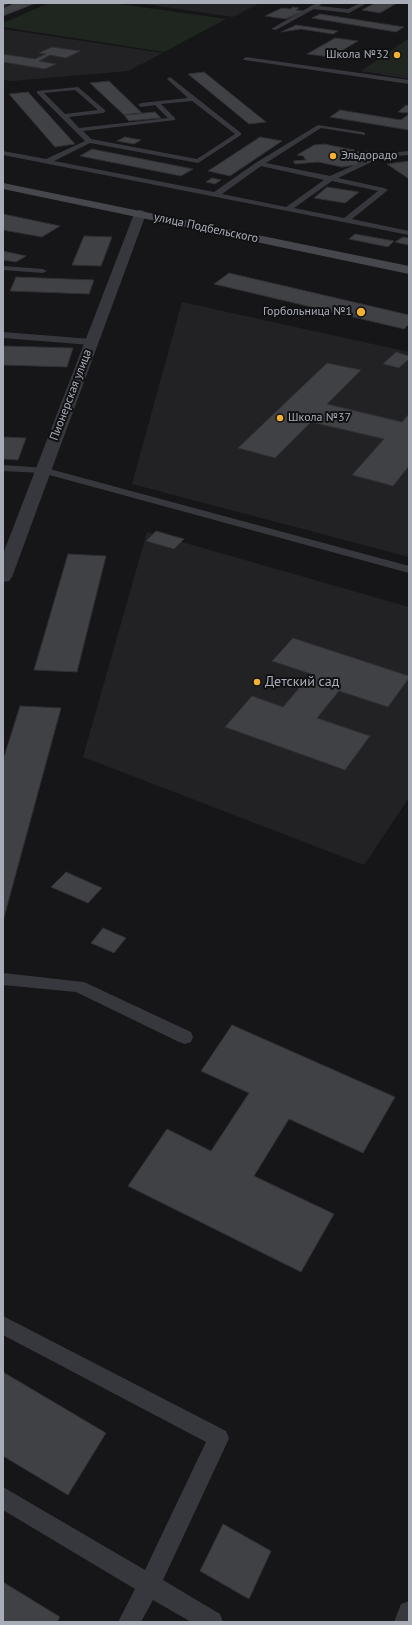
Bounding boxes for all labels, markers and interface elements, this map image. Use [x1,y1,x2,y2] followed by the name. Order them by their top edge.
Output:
[326,48,389,62] place label: Школа №32
[392,50,402,60] marker: Школа №32
[341,149,397,163] place label: Эльдорадо
[328,151,338,161] marker: Эльдорадо
[152,210,260,246] street label: улица Подбельского
[263,305,352,319] place label: Горбольница №1
[355,306,367,318] marker: Горбольница №1
[47,347,95,443] street label: Пионерская улица
[288,411,351,425] place label: Школа №37
[275,413,285,423] marker: Школа №37
[265,674,339,690] place label: Детский сад
[252,677,262,687] marker: Детский сад

